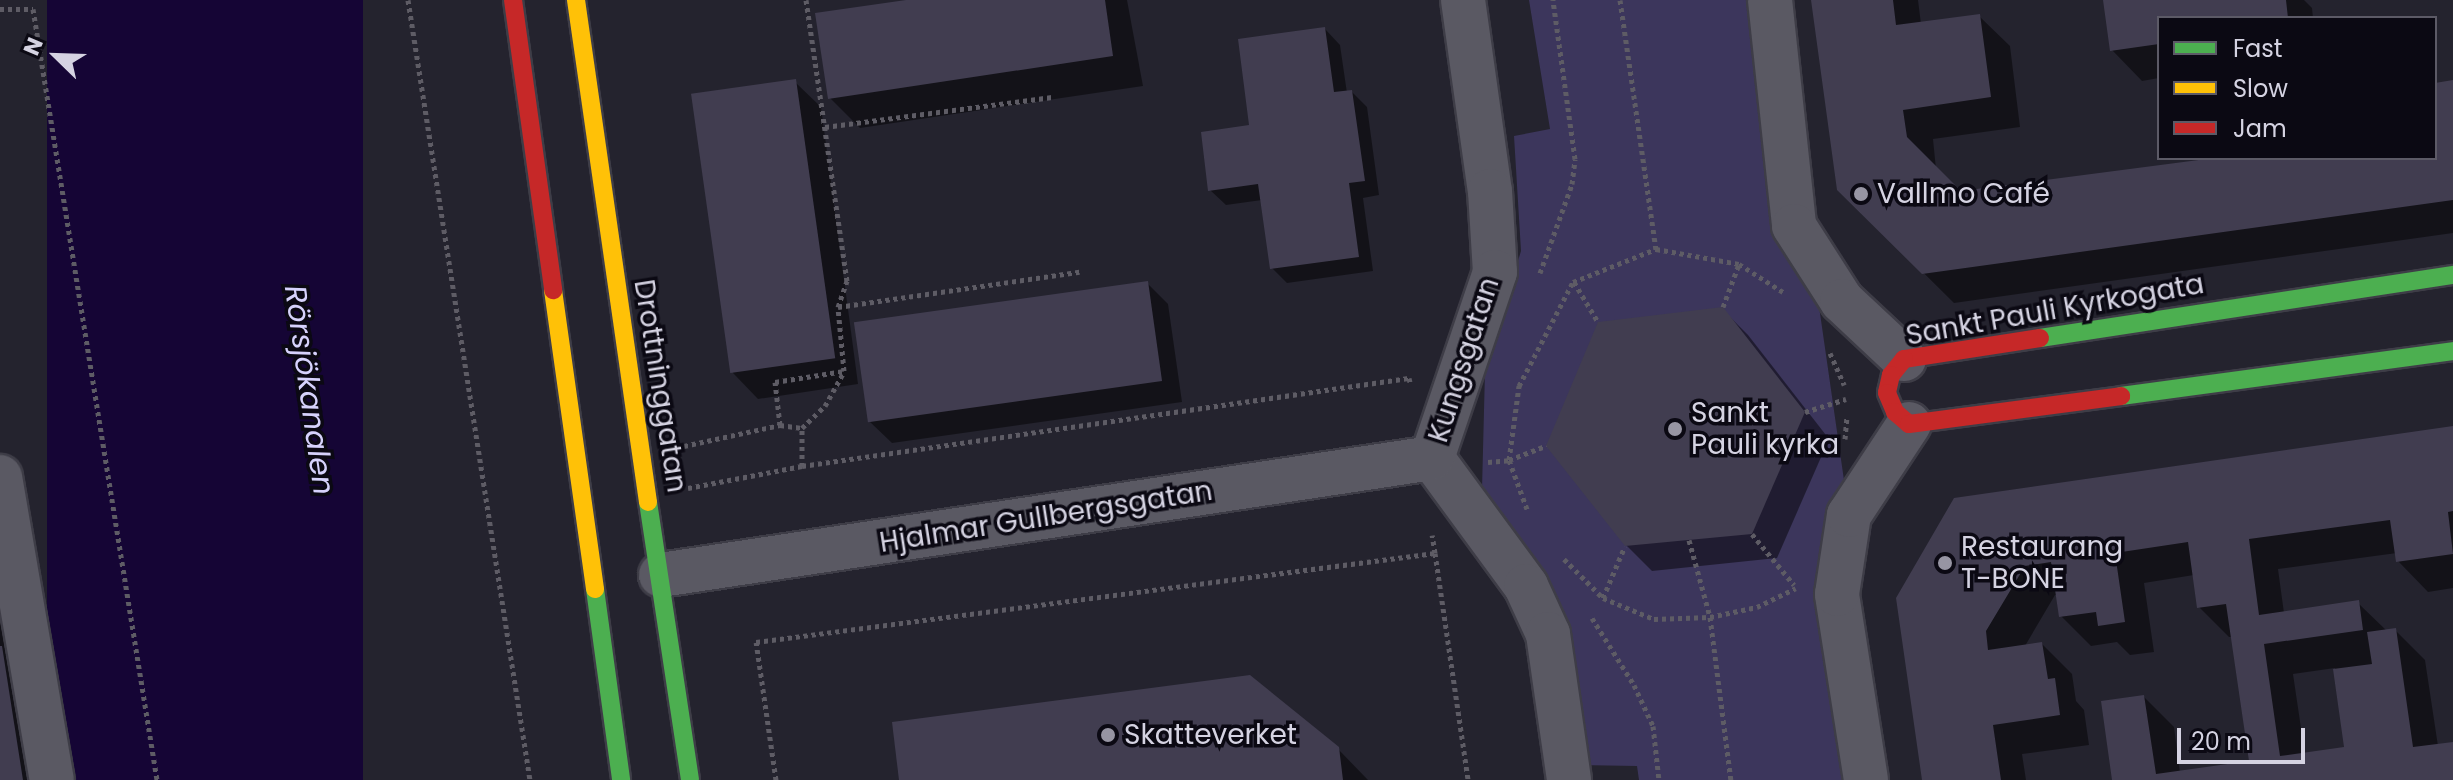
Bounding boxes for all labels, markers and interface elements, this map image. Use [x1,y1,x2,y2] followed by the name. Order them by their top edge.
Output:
[16,16,96,96] north arrow
[2157,16,2437,160] legend
[2233,32,2283,65] text: Fast
[16,33,51,60] text: N
[2233,72,2288,105] text: Slow
[2233,112,2287,145] text: Jam
[1877,177,2050,211] place label: Vallmo Café
[1852,185,1870,203] marker: Vallmo Café
[1903,267,2207,353] street label: Sankt Pauli Kyrkogata
[1422,273,1506,447] street label: Kungsgatan
[627,277,693,495] street label: Drottninggatan
[276,283,342,497] water label: Rörsjökanalen
[1691,396,1839,462] place label: Sankt Pauli kyrka
[1666,420,1684,438] marker: Sankt Pauli kyrka
[877,474,1215,560] street label: Hjalmar Gullbergsgatan
[1961,530,2123,596] place label: Restaurang T-BONE
[1936,554,1954,572] marker: Restaurang T-BONE
[2181,712,2309,762] scale bar
[1124,718,1297,752] place label: Skatteverket
[2191,725,2251,758] text: 20 m
[1099,726,1117,744] marker: Skatteverket

